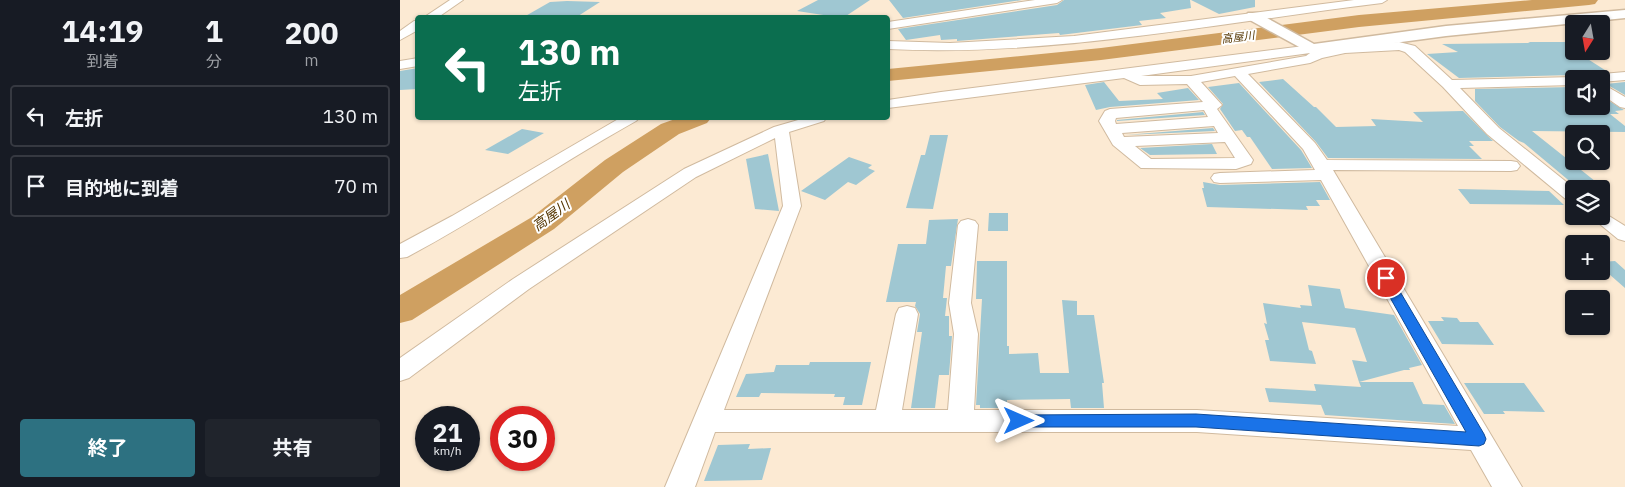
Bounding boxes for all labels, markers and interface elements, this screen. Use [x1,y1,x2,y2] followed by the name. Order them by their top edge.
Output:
[62,11,143,50] text: 14:19
[205,11,223,50] text: 1
[284,13,338,52] text: 200
[1565,15,1610,60] north arrow
[1565,15,1610,335] map controls
[1221,28,1256,46] water label: 高屋川
[518,29,621,75] text: 130 m
[435,35,500,100] icon: left
[304,50,318,70] text: m
[86,51,118,71] text: 到着
[206,51,222,71] text: 分
[1565,70,1610,115] button: sound
[518,76,562,105] text: 左折
[22,102,50,130] icon: left
[323,104,378,128] text: 130 m
[65,106,103,130] text: 左折
[1565,125,1610,170] button: search
[22,172,50,200] icon: arrive
[334,174,378,198] text: 70 m
[65,176,179,200] text: 目的地に到着
[1565,180,1610,225] button: layers
[529,194,575,235] water label: 高屋川
[1565,235,1610,280] button: +
[1365,257,1407,299] pin
[1372,264,1400,292] icon: arrive
[1565,290,1610,335] button: −
[992,394,1044,446] position arrow
[490,406,555,471] speed limit sign: 30
[432,416,463,449] text: 21
[20,419,195,477] button: 終了
[205,419,380,477] button: 共有
[433,443,462,458] text: km/h

